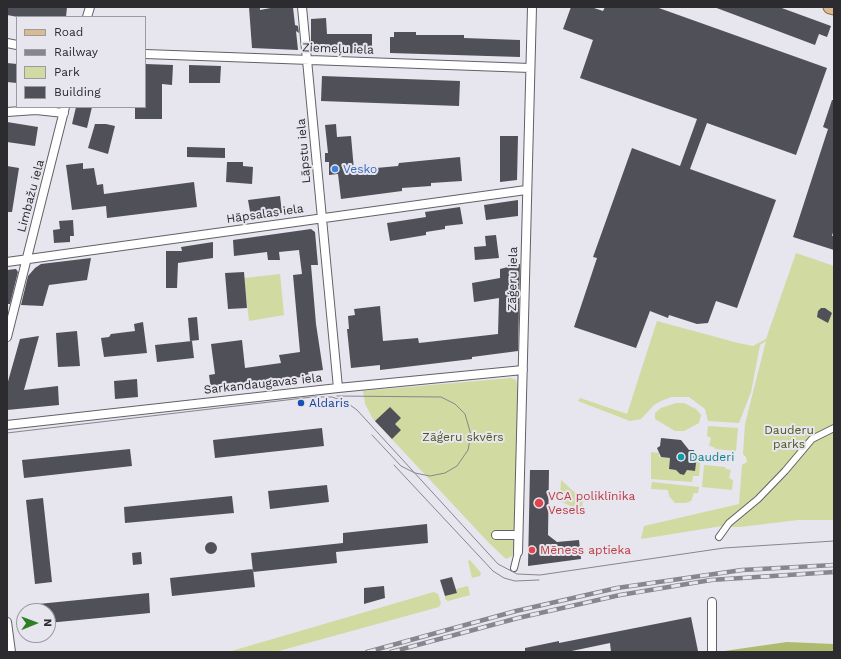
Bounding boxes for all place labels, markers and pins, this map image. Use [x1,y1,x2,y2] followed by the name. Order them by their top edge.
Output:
[343,162,377,176] place label: Vesko
[330,164,340,174] marker: Vesko
[309,396,349,410] place label: Aldaris
[296,398,306,408] marker: Aldaris
[689,450,734,464] place label: Dauderi
[676,452,686,462] marker: Dauderi
[548,489,635,517] place label: VCA poliklīnika Vesels
[533,497,545,509] marker: VCA poliklīnika Vesels
[540,543,631,557] place label: Mēness aptieka
[527,545,537,555] marker: Mēness aptieka

